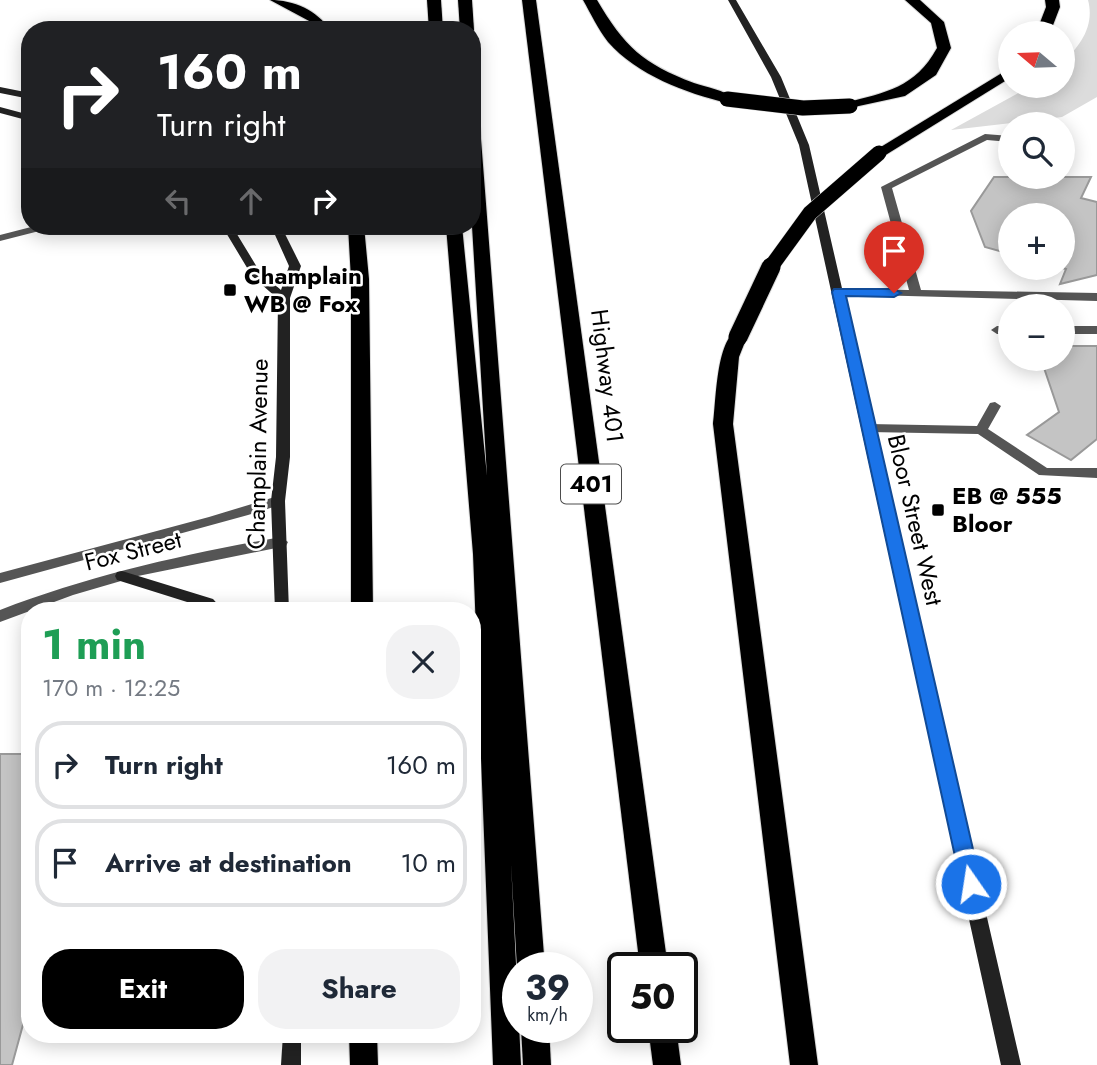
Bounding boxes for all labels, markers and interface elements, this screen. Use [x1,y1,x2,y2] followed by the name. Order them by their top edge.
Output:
[998,21,1074,98] north arrow
[998,21,1075,371] map controls
[157,37,302,107] text: 160 m
[42,49,133,140] icon: right
[157,102,286,148] text: Turn right
[998,112,1075,189] button: search
[159,182,197,220] icon: left
[232,182,270,220] icon: ahead
[305,182,343,220] icon: right
[998,203,1075,280] button: +
[864,221,924,293] pin
[875,232,913,270] icon: arrive
[244,258,362,321] place label: Champlain WB @ Fox
[222,282,238,298] marker: Champlain WB @ Fox
[998,294,1075,371] button: −
[582,307,633,445] street label: Highway 401
[238,358,277,550] street label: Champlain Avenue
[879,431,952,609] street label: Bloor Street West
[561,464,621,504] road number: 401
[952,478,1062,541] place label: EB @ 555 Bloor
[930,502,946,518] marker: EB @ 555 Bloor
[81,522,185,579] street label: Fox Street
[42,614,146,675] text: 1 min
[386,625,460,699] button: close
[42,671,180,705] text: 170 m · 12:25
[46,746,84,784] icon: right
[105,746,223,784] text: Turn right
[386,746,456,784] text: 160 m
[46,844,84,882] icon: arrive
[105,844,352,882] text: Arrive at destination
[401,844,456,882] text: 10 m
[934,847,1008,921] position arrow
[42,949,244,1029] button: Exit
[258,949,460,1029] button: Share
[607,952,698,1043] speed limit sign: 50
[525,963,570,1013] text: 39
[527,1002,568,1028] text: km/h

